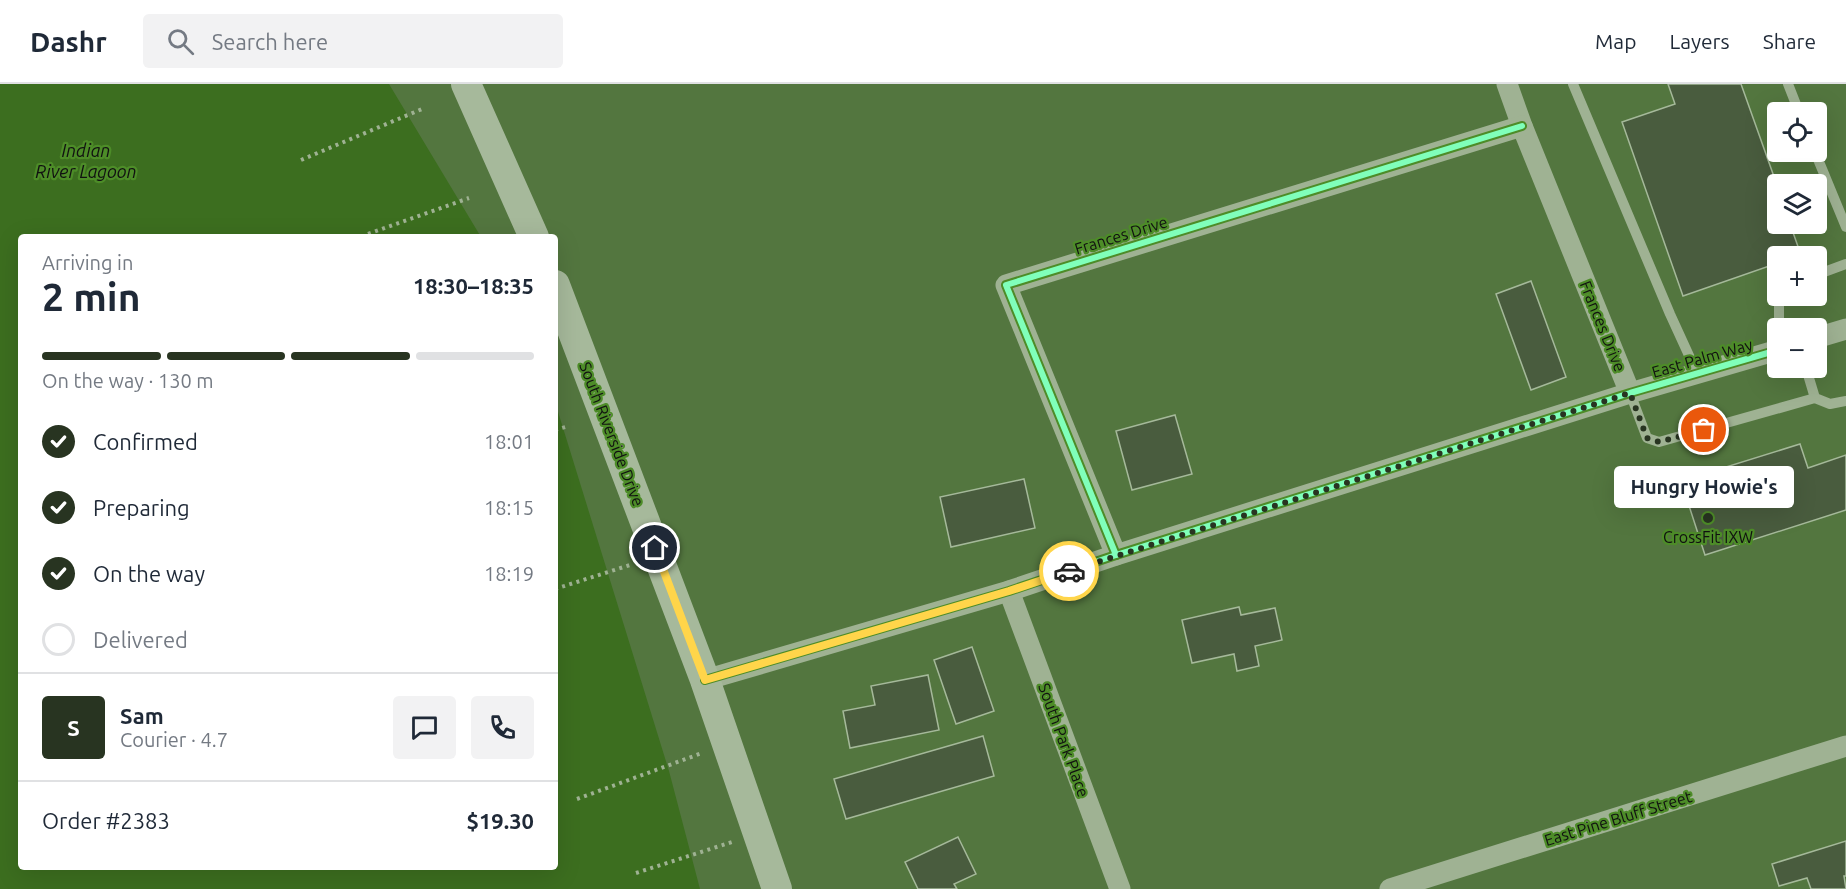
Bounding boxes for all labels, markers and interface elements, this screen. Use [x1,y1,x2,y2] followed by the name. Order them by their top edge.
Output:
[143,14,563,68] search box
[164,25,197,58] icon: search
[30,26,107,57] text: Dashr
[212,29,328,54] text: Search here
[1595,29,1636,53] text: Map
[1669,29,1730,53] text: Layers
[1763,29,1816,53] text: Share
[1767,102,1827,378] map controls
[1767,102,1827,162] button: locate
[35,140,137,181] water label: Indian River Lagoon
[1767,174,1827,234] button: layers
[1072,212,1170,258] street label: Frances Drive
[1767,246,1827,306] button: +
[42,251,133,274] text: Arriving in
[413,273,534,298] text: 18:30–18:35
[42,275,141,318] text: 2 min
[1577,278,1629,374] street label: Frances Drive
[1767,318,1827,378] button: −
[1650,335,1755,381] street label: East Palm Way
[576,359,648,509] street label: South Riverside Drive
[42,369,214,392] text: On the way · 130 m
[1678,404,1729,455] pin
[1687,413,1720,446] icon: bag
[42,425,75,458] icon: check
[93,429,198,454] text: Confirmed
[484,430,534,453] text: 18:01
[1614,466,1794,508] callout: Hungry Howie's
[1630,475,1778,498] text: Hungry Howie's
[42,491,75,524] icon: check
[93,495,190,520] text: Preparing
[484,496,534,519] text: 18:15
[1701,511,1715,525] marker: CrossFit IXW
[629,522,680,573] pin
[1663,528,1753,546] place label: CrossFit IXW
[638,531,671,564] icon: home
[1039,541,1099,601] courier
[1053,555,1086,588] icon: car
[42,557,75,590] icon: check
[93,561,205,586] text: On the way
[484,562,534,585] text: 18:19
[93,627,188,652] text: Delivered
[1035,681,1093,799] street label: South Park Place
[393,696,456,759] button: chat
[471,696,534,759] button: phone
[120,703,164,728] text: Sam
[67,715,80,740] text: S
[120,728,228,751] text: Courier · 4.7
[1542,787,1695,849] street label: East Pine Bluff Street
[42,808,170,833] text: Order #2383
[467,808,534,833] text: $19.30

